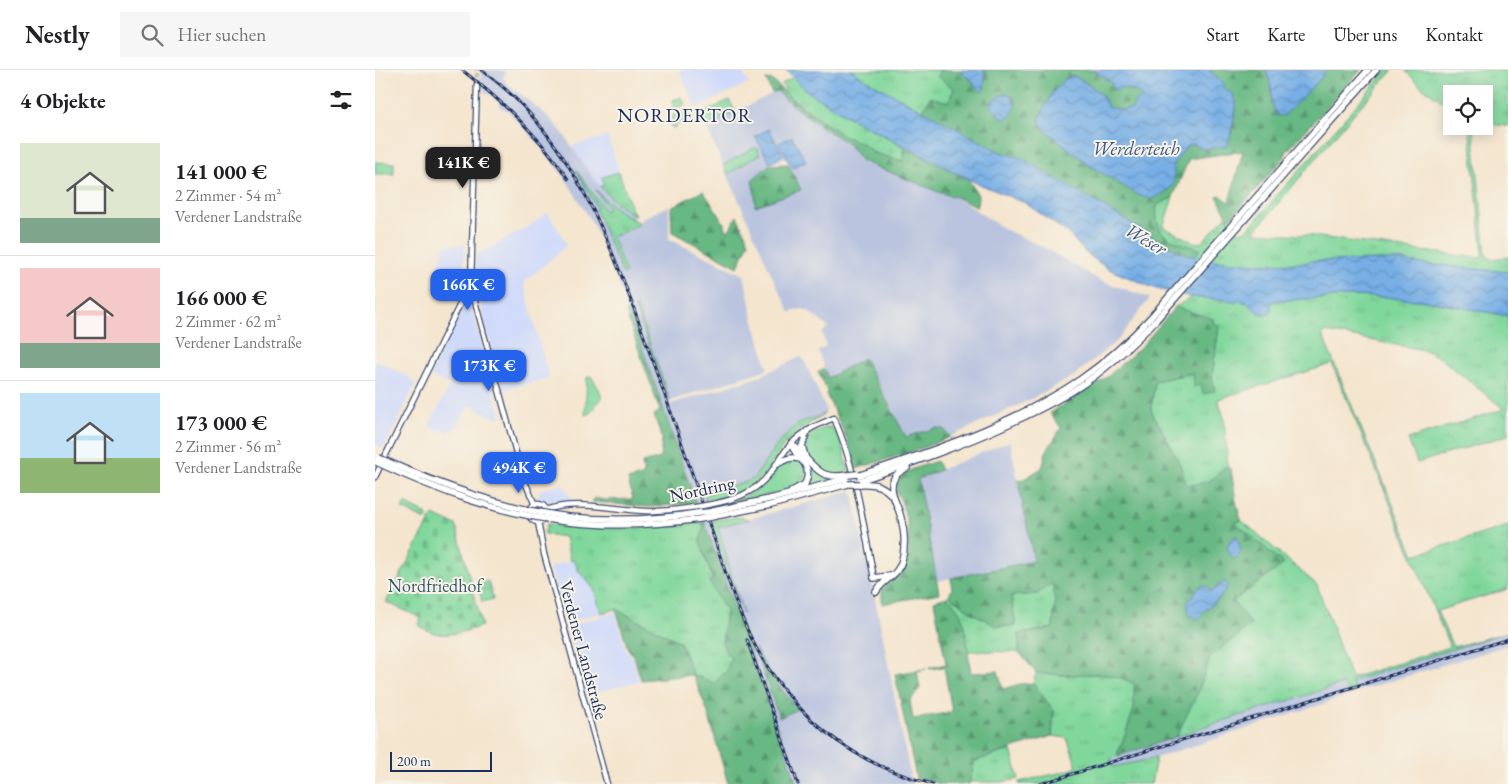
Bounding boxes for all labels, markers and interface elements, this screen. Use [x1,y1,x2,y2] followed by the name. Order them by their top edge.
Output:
[120,12,470,57] search box
[25,19,90,50] text: Nestly
[138,21,166,49] icon: search
[178,22,266,47] text: Hier suchen
[1206,23,1239,46] text: Start
[1267,23,1305,46] text: Karte
[1333,23,1397,46] text: Über uns
[1425,23,1483,46] text: Kontakt
[1443,85,1493,135] map controls
[1443,85,1493,135] button: locate
[327,86,355,114] icon: filters
[20,87,106,114] text: 4 Objekte
[617,102,753,128] district label: NORDERTOR
[1092,136,1180,161] water label: Werderteich
[422,146,504,189] pin: 141K €
[436,152,490,173] text: 141K €
[175,158,267,185] text: 141 000 €
[60,163,120,223] icon: home
[175,185,281,206] text: 2 Zimmer · 54 m²
[175,206,302,227] text: Verdener Landstraße
[1121,217,1172,261] water label: Weser
[427,268,509,311] pin: 166K €
[441,274,495,295] text: 166K €
[175,284,267,311] text: 166 000 €
[60,288,120,348] icon: home
[175,311,281,332] text: 2 Zimmer · 62 m²
[175,332,302,353] text: Verdener Landstraße
[448,350,530,392] pin: 173K €
[462,355,516,376] text: 173K €
[175,409,267,436] text: 173 000 €
[60,413,120,473] icon: home
[175,436,281,457] text: 2 Zimmer · 56 m²
[478,452,560,494] pin: 494K €
[175,457,302,478] text: Verdener Landstraße
[492,457,546,478] text: 494K €
[667,471,737,507] street label: Nordring
[388,574,484,597] park label: Nordfriedhof
[554,578,614,722] street label: Verdener Landstraße
[390,749,493,772] scale bar
[397,752,431,770] text: 200 m

